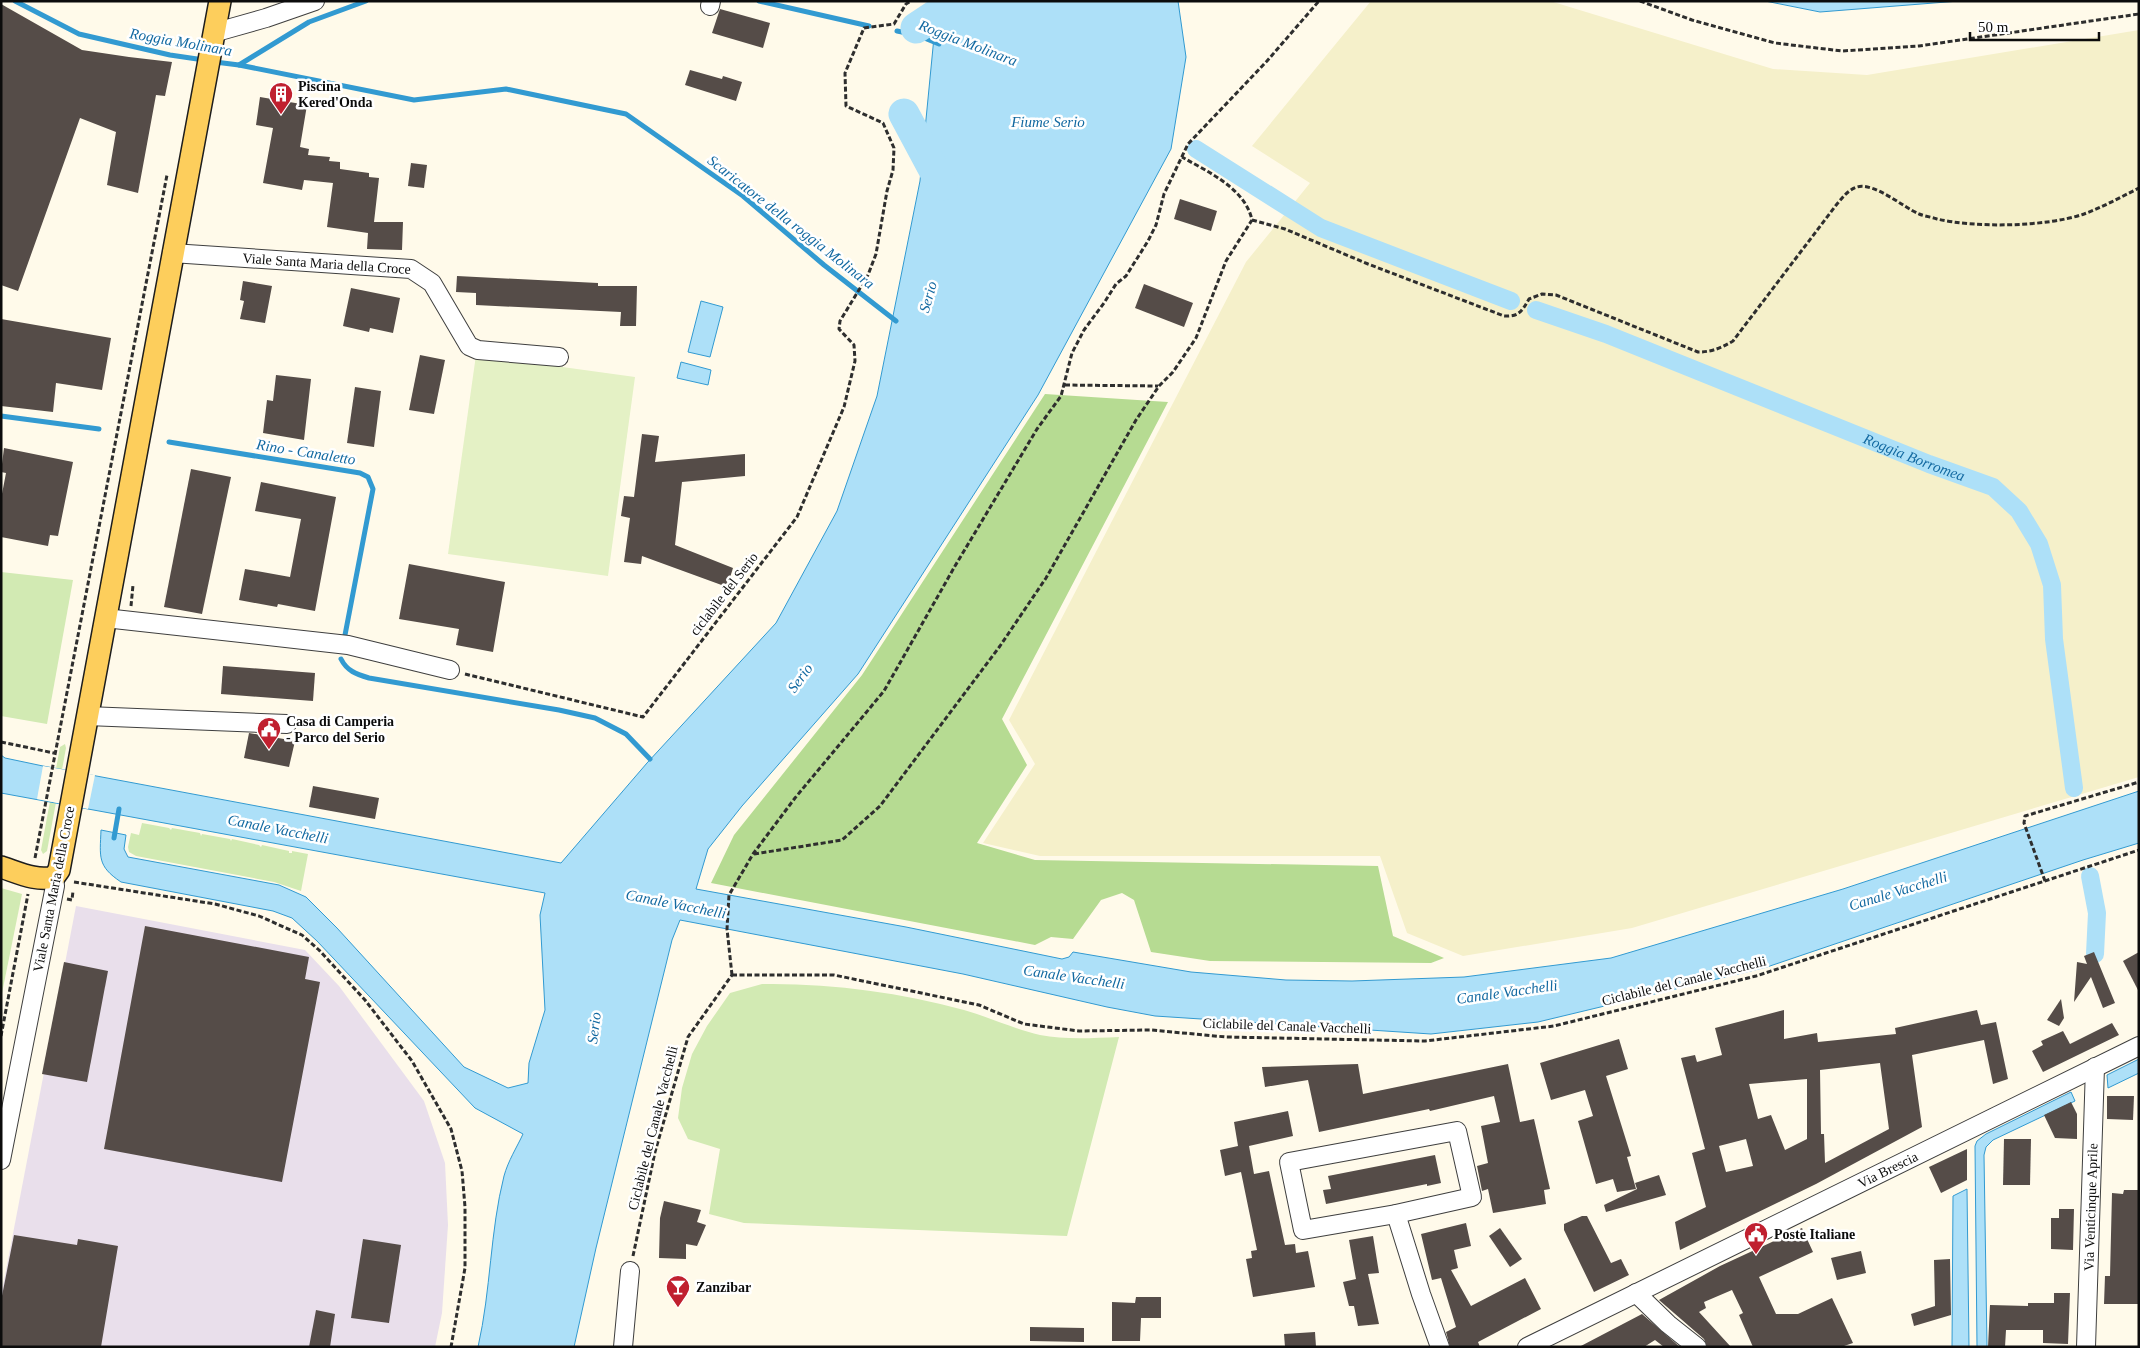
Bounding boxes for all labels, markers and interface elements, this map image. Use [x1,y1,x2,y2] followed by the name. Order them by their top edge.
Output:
[1970,10,2099,42] scale bar
[916,17,1019,69] water label: Roggia Molinara
[1978,19,2009,35] text: 50 m
[128,25,233,59] water label: Roggia Molinara
[298,79,372,110] place label: Piscina Kered'Onda
[268,81,294,115] building icon: Piscina Kered'Onda
[1010,114,1085,130] water label: Fiume Serio
[705,152,877,292] water label: Scaricatore della roggia Molinara
[242,250,411,276] street label: Viale Santa Maria della Croce
[916,279,940,314] water label: Serio
[1860,430,1967,484] water label: Roggia Borromea
[254,436,357,468] water label: Rino - Canaletto
[687,550,761,638] street label: ciclabile del Serio
[784,660,816,696] water label: Serio
[286,714,394,745] place label: Casa di Camperia - Parco del Serio
[256,716,282,750] public building icon: Casa di Camperia - Parco del Serio
[31,805,77,973] street label: Viale Santa Maria della Croce
[226,811,330,847] water label: Canale Vacchelli
[1847,868,1949,914] water label: Canale Vacchelli
[624,886,728,922] water label: Canale Vacchelli
[1600,953,1768,1009] street label: Ciclabile del Canale Vacchelli
[1022,962,1126,992] water label: Canale Vacchelli
[1455,977,1559,1007] water label: Canale Vacchelli
[584,1011,604,1045] water label: Serio
[1202,1016,1372,1036] street label: Ciclabile del Canale Vacchelli
[625,1044,681,1212] street label: Ciclabile del Canale Vacchelli
[2081,1143,2100,1271] street label: Via Venticinque Aprile
[1855,1148,1921,1191] street label: Via Brescia
[1743,1221,1769,1255] public building icon: Poste Italiane
[1774,1227,1855,1242] place label: Poste Italiane
[665,1274,691,1308] bar icon: Zanzibar
[696,1280,751,1295] place label: Zanzibar

